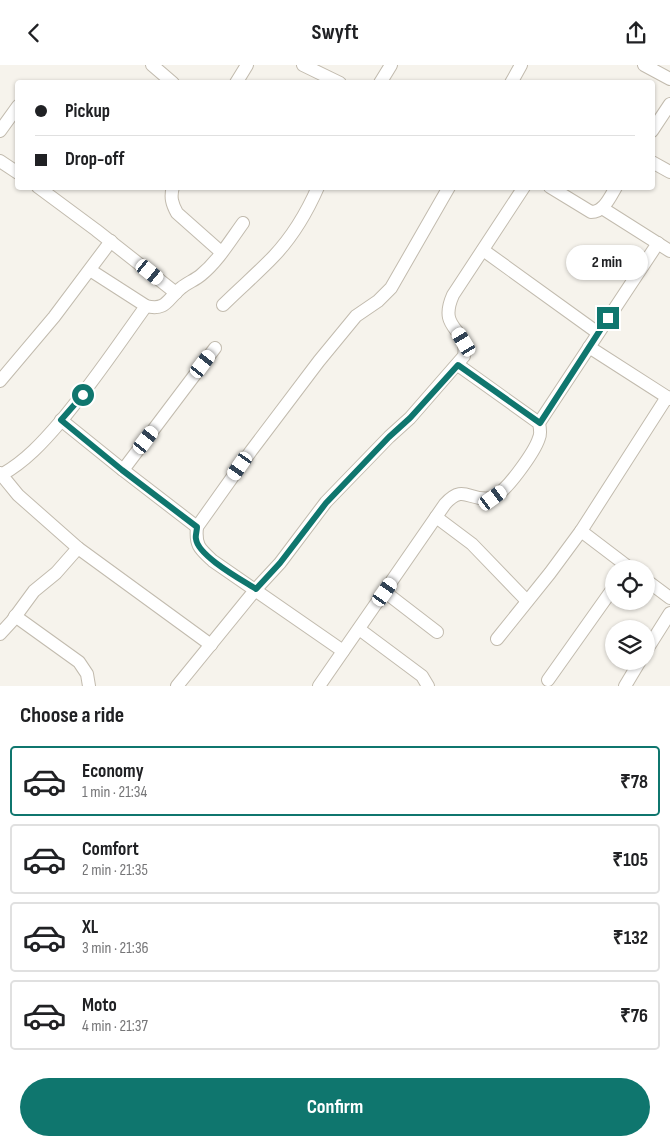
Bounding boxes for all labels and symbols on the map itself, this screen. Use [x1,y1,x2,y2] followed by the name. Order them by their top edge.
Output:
[567,245,649,281] callout: 2 min
[133,257,166,287] car
[597,307,619,329] route end
[449,325,478,359] car
[187,348,218,380] car
[72,384,94,406] route start
[130,424,161,456] car
[225,449,254,483] car
[476,483,509,513] car
[370,575,399,609] car

